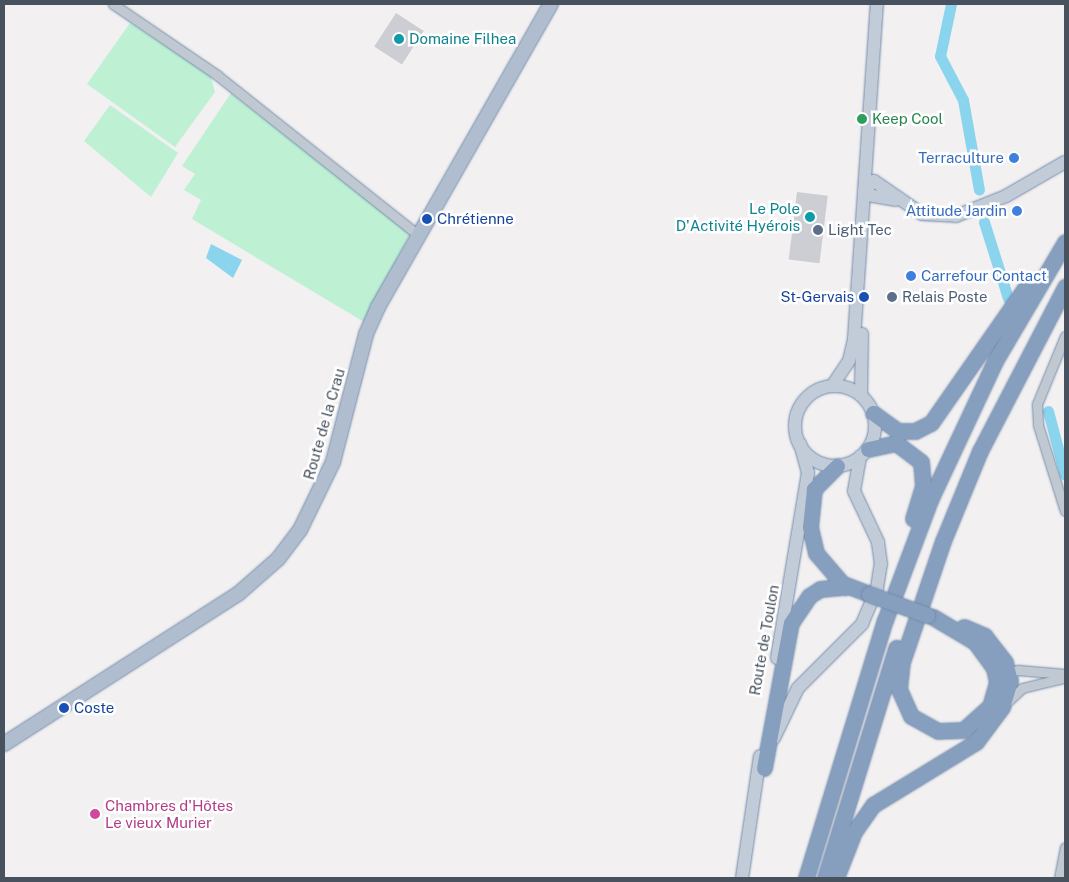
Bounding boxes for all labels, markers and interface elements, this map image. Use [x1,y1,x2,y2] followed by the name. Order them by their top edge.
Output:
[409,30,516,48] place label: Domaine Filhea
[393,33,405,45] marker: Domaine Filhea
[872,110,943,128] place label: Keep Cool
[856,113,868,125] marker: Keep Cool
[918,149,1004,167] place label: Terraculture
[1008,152,1020,164] marker: Terraculture
[676,199,800,234] place label: Le Pole D'Activité Hyérois
[906,202,1007,220] place label: Attitude Jardin
[1011,205,1023,217] marker: Attitude Jardin
[437,210,514,228] place label: Chrétienne
[804,211,816,223] marker: Le Pole D'Activité Hyérois
[421,213,433,225] marker: Chrétienne
[828,221,892,239] place label: Light Tec
[812,224,824,236] marker: Light Tec
[921,267,1047,285] place label: Carrefour Contact
[905,270,917,282] marker: Carrefour Contact
[781,288,854,306] place label: St-Gervais
[902,288,988,306] place label: Relais Poste
[858,291,870,303] marker: St-Gervais
[886,291,898,303] marker: Relais Poste
[299,366,349,482] street label: Route de la Crau
[745,583,783,697] street label: Route de Toulon
[74,699,114,717] place label: Coste
[58,702,70,714] marker: Coste
[105,796,233,831] place label: Chambres d'Hôtes Le vieux Murier
[89,808,101,820] marker: Chambres d'Hôtes Le vieux Murier

